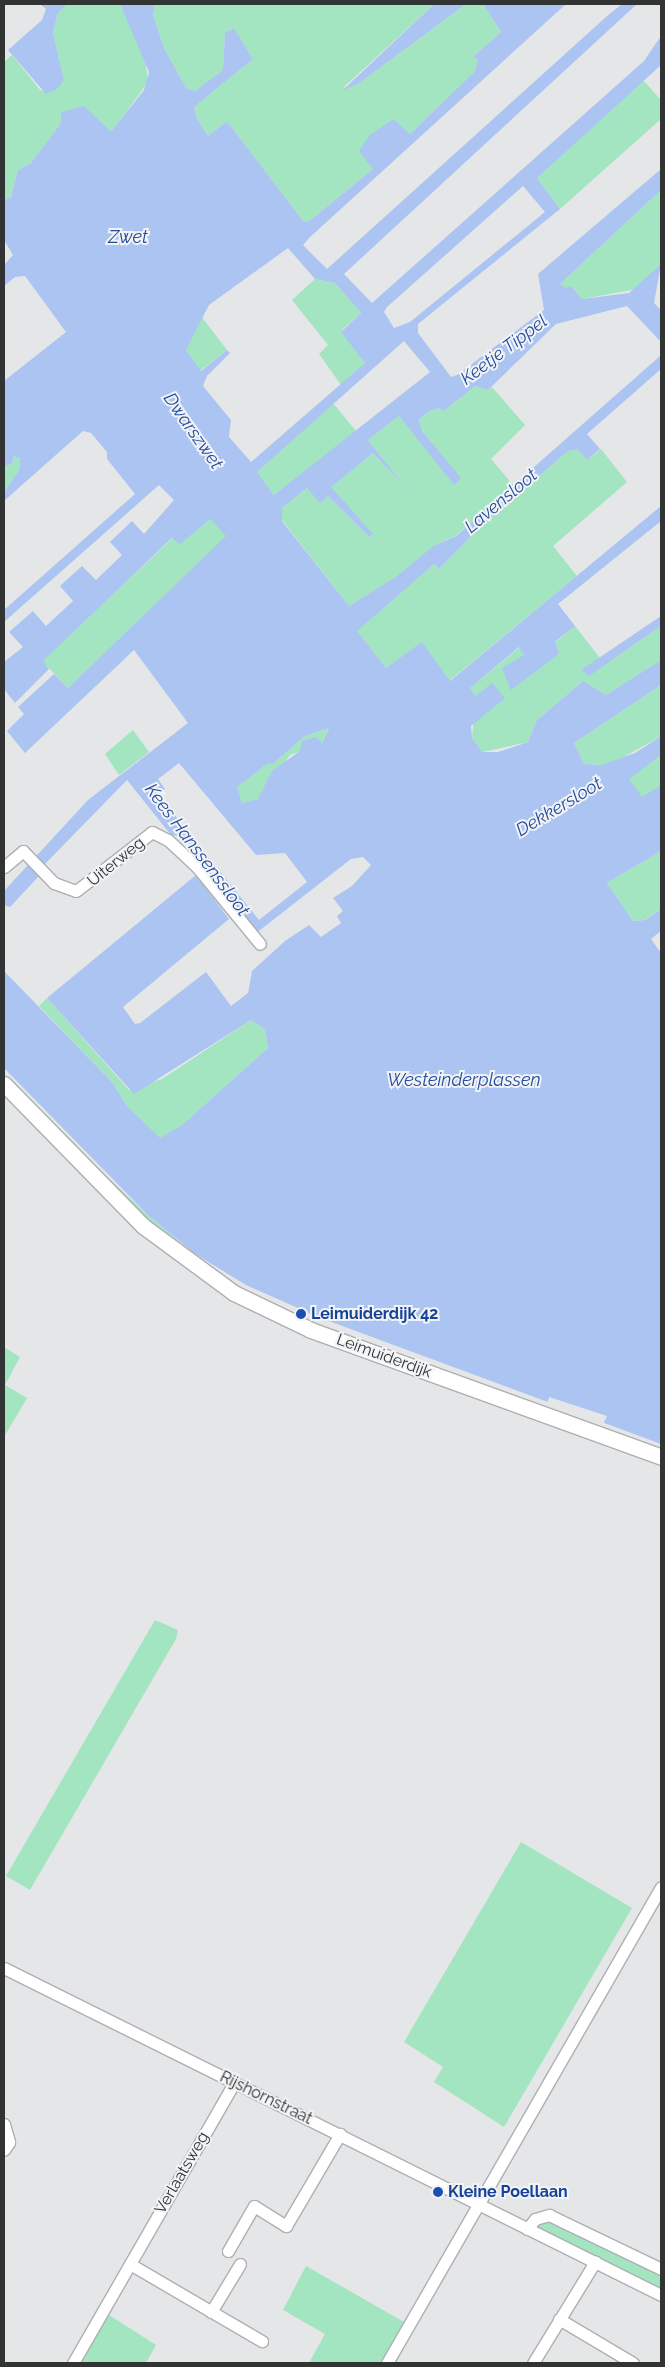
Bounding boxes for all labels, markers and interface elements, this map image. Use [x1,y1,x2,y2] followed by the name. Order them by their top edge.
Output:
[108,226,148,248] water label: Zwet
[456,310,552,390] water label: Keetje Tippel
[159,389,227,473] water label: Dwarszwet
[460,464,542,538] water label: Lavensloot
[512,773,606,841] water label: Dekkersloot
[140,779,254,921] water label: Kees Hanssenssloot
[84,833,148,891] street label: Uiterweg
[387,1069,541,1091] water label: Westeinderplassen
[311,1304,438,1324] place label: Leimuiderdijk 42
[295,1308,307,1320] marker: Leimuiderdijk 42
[334,1330,434,1382] street label: Leimuiderdijk
[217,2067,315,2129] street label: Rijshornstraat
[151,2129,213,2217] street label: Verlaatsweg
[448,2182,568,2202] place label: Kleine Poellaan
[432,2186,444,2198] marker: Kleine Poellaan

